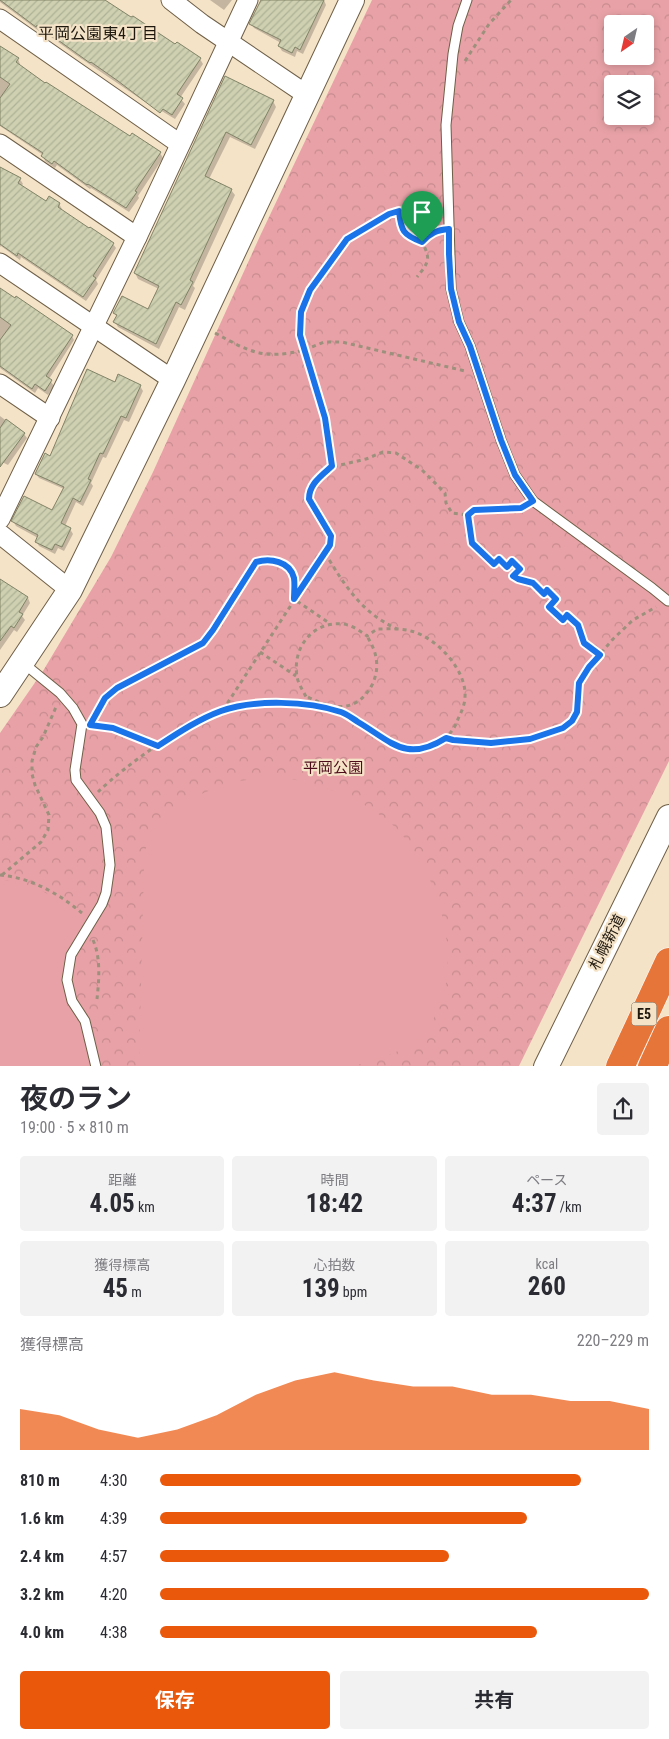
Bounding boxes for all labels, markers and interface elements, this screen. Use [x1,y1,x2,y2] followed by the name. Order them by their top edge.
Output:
[604,15,654,65] north arrow
[604,15,654,125] map controls
[38,24,158,43] district label: 平岡公園東4丁目
[604,75,654,125] button: layers
[401,191,443,242] pin
[408,198,436,226] icon: arrive
[303,759,363,777] park label: 平岡公園
[585,911,629,973] street label: 札幌新道
[632,1002,656,1026] road number: E5
[20,1082,132,1115] text: 夜のラン
[597,1083,649,1135] button: share
[20,1118,129,1137] text: 19:00 · 5 × 810 m
[108,1172,136,1188] text: 距離
[320,1172,348,1188] text: 時間
[526,1172,567,1188] text: ペース
[90,1189,135,1218] text: 4.05
[306,1189,363,1218] text: 18:42
[512,1189,557,1218] text: 4:37
[135,1199,155,1215] text: km
[557,1199,582,1215] text: /km
[536,1256,558,1272] text: kcal
[94,1257,150,1273] text: 獲得標高
[313,1257,355,1273] text: 心拍数
[528,1272,566,1301] text: 260
[103,1274,128,1303] text: 45
[302,1274,340,1303] text: 139
[128,1284,142,1300] text: m
[340,1284,367,1300] text: bpm
[577,1331,649,1350] text: 220–229 m
[20,1335,84,1354] text: 獲得標高
[20,1471,60,1490] text: 810 m
[100,1471,127,1490] text: 4:30
[20,1509,64,1528] text: 1.6 km
[100,1509,127,1528] text: 4:39
[20,1547,64,1566] text: 2.4 km
[100,1547,127,1566] text: 4:57
[20,1585,64,1604] text: 3.2 km
[100,1585,127,1604] text: 4:20
[20,1623,64,1642] text: 4.0 km
[100,1623,127,1642] text: 4:38
[20,1671,330,1729] button: 保存
[340,1671,649,1729] button: 共有

